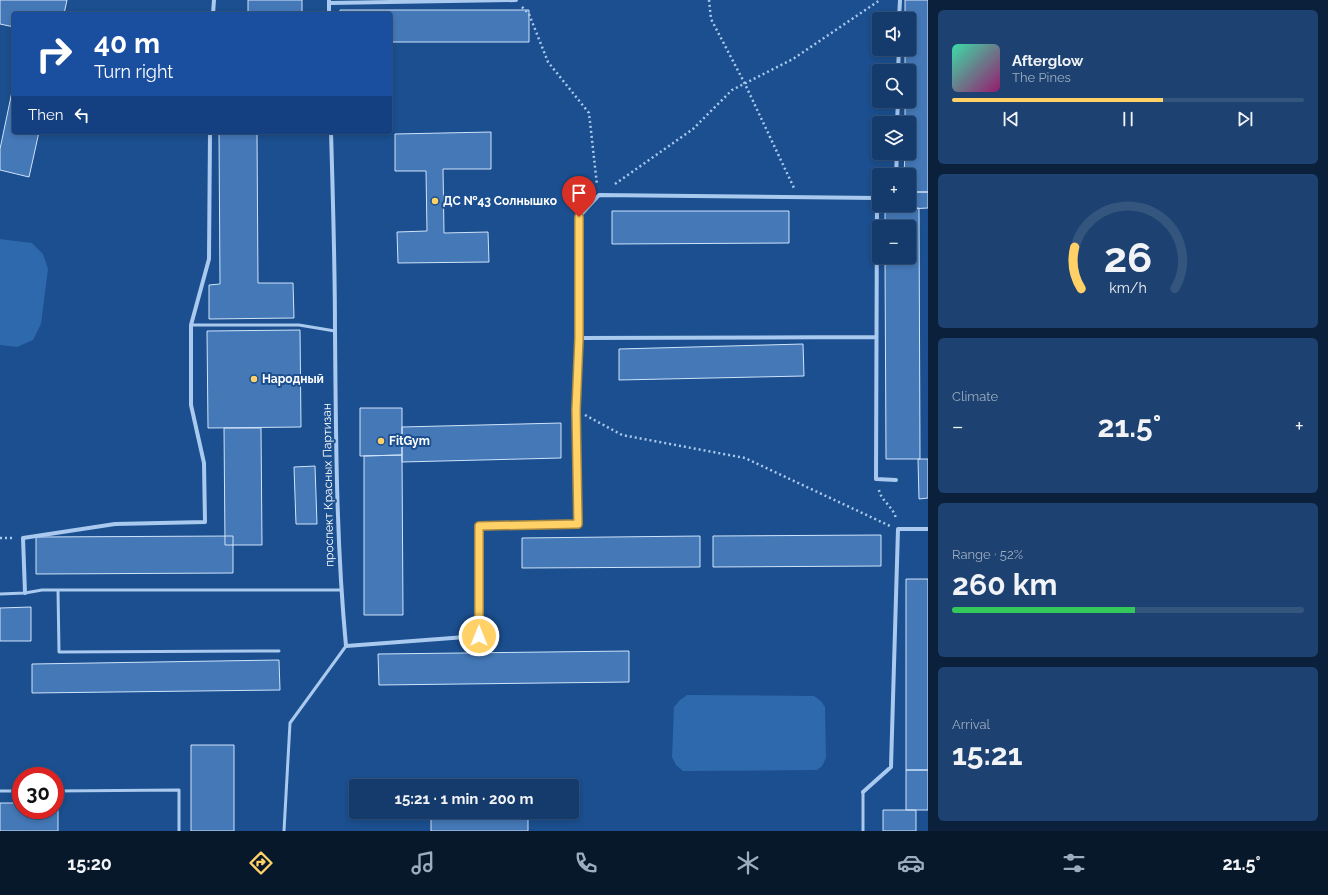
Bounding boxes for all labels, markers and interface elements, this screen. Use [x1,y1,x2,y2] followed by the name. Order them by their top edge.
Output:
[872,12,916,264] map controls
[872,12,916,56] button: sound
[94,27,160,60] text: 40 m
[28,28,80,80] icon: right
[1012,52,1083,70] text: Afterglow
[94,61,173,82] text: Turn right
[872,64,916,108] button: search
[1012,70,1071,85] text: The Pines
[71,104,93,126] icon: left
[28,106,63,124] text: Then
[1000,108,1022,130] icon: previous
[1117,108,1139,130] icon: pause
[1234,108,1256,130] icon: next
[872,116,916,160] button: layers
[872,168,916,212] button: +
[562,176,596,217] pin
[568,182,590,204] icon: arrive
[443,194,557,208] place label: ДС №43 Солнышко
[430,196,440,206] marker: ДС №43 Солнышко
[872,220,916,264] button: −
[1104,233,1152,282] text: 26
[1109,280,1147,296] text: km/h
[262,372,324,386] place label: Народный
[249,374,259,384] marker: Народный
[952,389,998,404] text: Climate
[320,403,336,567] street label: проспект Красных Партизан
[1098,409,1161,444] text: 21.5°
[952,413,964,439] text: −
[1295,413,1304,439] text: +
[389,434,430,448] place label: FitGym
[376,436,386,446] marker: FitGym
[952,547,1023,562] text: Range · 52%
[952,567,1057,602] text: 260 km
[458,615,500,657] position arrow
[952,717,990,732] text: Arrival
[952,737,1023,772] text: 15:21
[12,767,64,819] speed limit sign: 30
[395,790,533,808] text: 15:21 · 1 min · 200 m
[247,849,275,877] icon: directions
[409,849,437,877] icon: music
[572,849,600,877] icon: phone
[734,849,762,877] icon: climate
[897,849,925,877] icon: car
[1060,849,1088,877] icon: filters
[67,853,112,874] text: 15:20
[1222,853,1261,874] text: 21.5°

